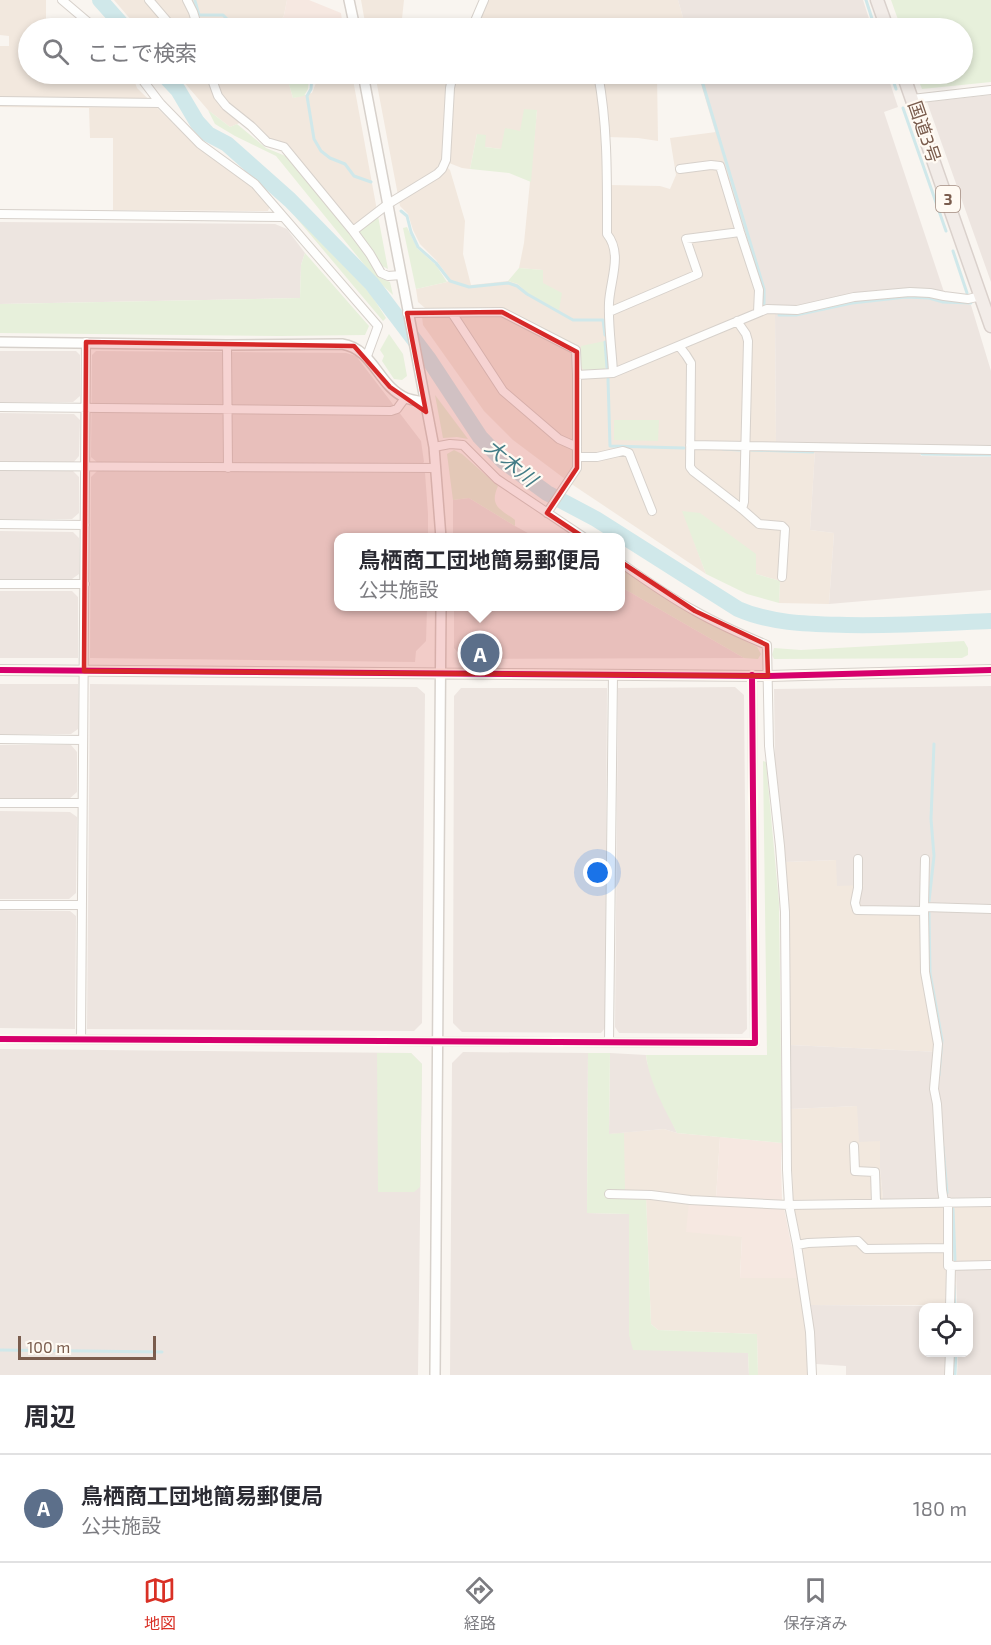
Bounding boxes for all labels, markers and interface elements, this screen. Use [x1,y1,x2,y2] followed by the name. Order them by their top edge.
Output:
[18,18,973,84] search box
[39,35,72,68] icon: search
[87,39,197,65] text: ここで検索
[904,98,946,166] street label: 国道3号
[936,186,960,212] road number: 3
[481,434,544,492] water label: 大木川
[334,533,625,611] popup
[358,546,601,572] text: 鳥栖商工団地簡易郵便局
[358,577,438,601] text: 公共施設
[460,630,500,676] pin: A
[583,858,612,887] your location
[919,1303,973,1357] map controls
[919,1303,973,1357] button: locate
[18,1333,156,1360] scale bar
[27,1337,70,1356] text: 100 m
[24,1400,76,1431] text: 周辺
[81,1482,323,1508] text: 鳥栖商工団地簡易郵便局
[37,1496,50,1520] text: A
[913,1496,967,1520] text: 180 m
[81,1513,161,1537] text: 公共施設
[143,1574,176,1634] tab: 地図
[463,1574,496,1634] tab: 経路
[783,1574,847,1634] tab: 保存済み

